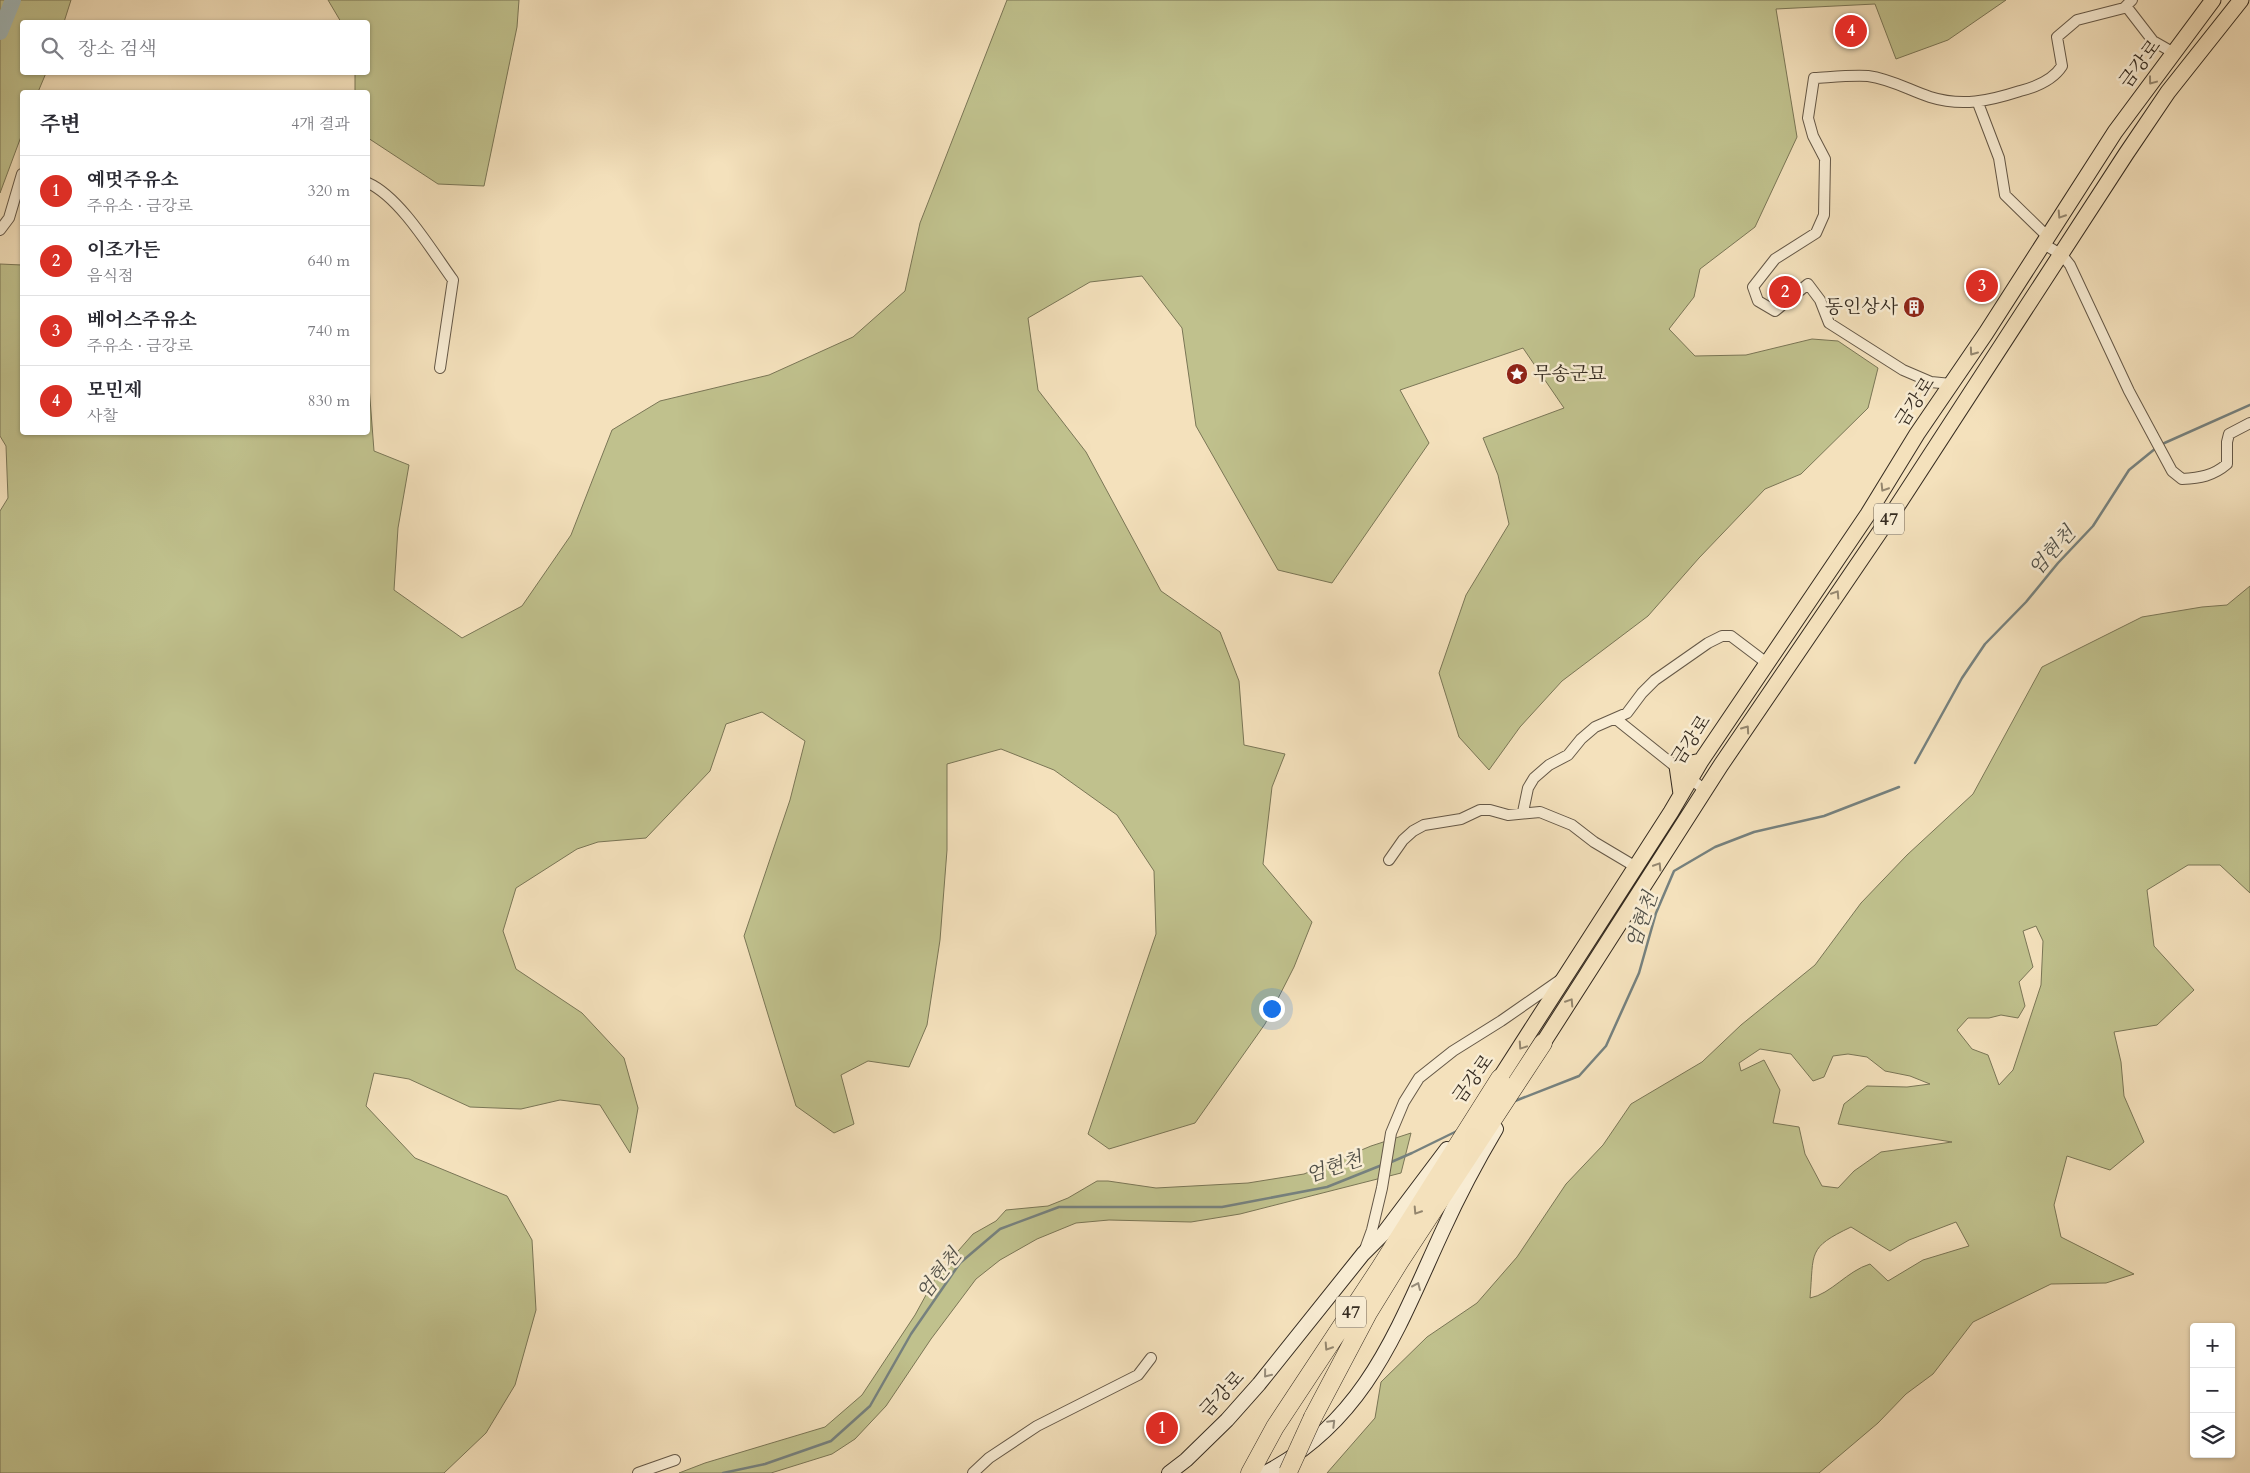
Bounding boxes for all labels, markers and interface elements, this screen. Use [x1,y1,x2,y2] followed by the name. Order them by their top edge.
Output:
[1835,12,1867,50] pin: 4
[20,20,370,75] search box
[38,34,66,62] icon: search
[2113,34,2167,94] street label: 금강로
[78,36,157,62] text: 장소 검색
[2149,75,2158,85] one-way arrow
[40,110,81,139] text: 주변
[291,113,350,135] text: 4개 결과
[87,167,179,193] text: 예멋주유소
[52,180,60,202] text: 1
[308,180,350,202] text: 320 m
[87,195,192,217] text: 주유소 · 금강로
[2058,210,2067,219] one-way arrow
[87,237,160,263] text: 이조가든
[52,250,60,272] text: 2
[308,250,350,272] text: 640 m
[87,265,133,287] text: 음식점
[1966,267,1998,305] pin: 3
[1769,273,1801,311] pin: 2
[1825,294,1899,320] place label: 동인상사
[1902,295,1926,319] building icon: 동인상사
[87,307,197,333] text: 베어스주유소
[52,320,60,342] text: 3
[308,320,350,342] text: 740 m
[87,335,192,357] text: 주유소 · 금강로
[1970,346,1979,356] one-way arrow
[1533,361,1606,387] place label: 무송군묘
[1505,362,1529,386] place icon: 무송군묘
[1889,372,1941,432] street label: 금강로
[87,377,142,403] text: 모민제
[52,390,60,412] text: 4
[308,390,350,412] text: 830 m
[87,405,118,427] text: 사찰
[1881,482,1891,491] one-way arrow
[1874,504,1904,534] road number: 47
[2023,519,2083,582] water label: 엄현천
[1830,590,1840,599] one-way arrow
[1665,710,1717,770] street label: 금강로
[1740,725,1749,735] one-way arrow
[1652,862,1661,871] one-way arrow
[1620,887,1665,952] water label: 엄현천
[1259,996,1285,1022] your location
[1564,998,1573,1008] one-way arrow
[1518,1041,1528,1050] one-way arrow
[1446,1049,1500,1109] street label: 금강로
[1302,1145,1367,1189] water label: 엄현천
[1413,1206,1423,1215] one-way arrow
[911,1242,969,1305] water label: 엄현천
[1411,1282,1422,1291] one-way arrow
[1336,1296,1366,1328] road number: 47
[2190,1323,2235,1458] map controls
[2190,1323,2235,1368] button: +
[1325,1341,1334,1351] one-way arrow
[1194,1365,1250,1423] street label: 금강로
[1264,1368,1273,1377] one-way arrow
[2190,1368,2235,1413] button: −
[1146,1409,1178,1447] pin: 1
[2190,1413,2235,1458] button: layers
[1326,1420,1335,1429] one-way arrow

